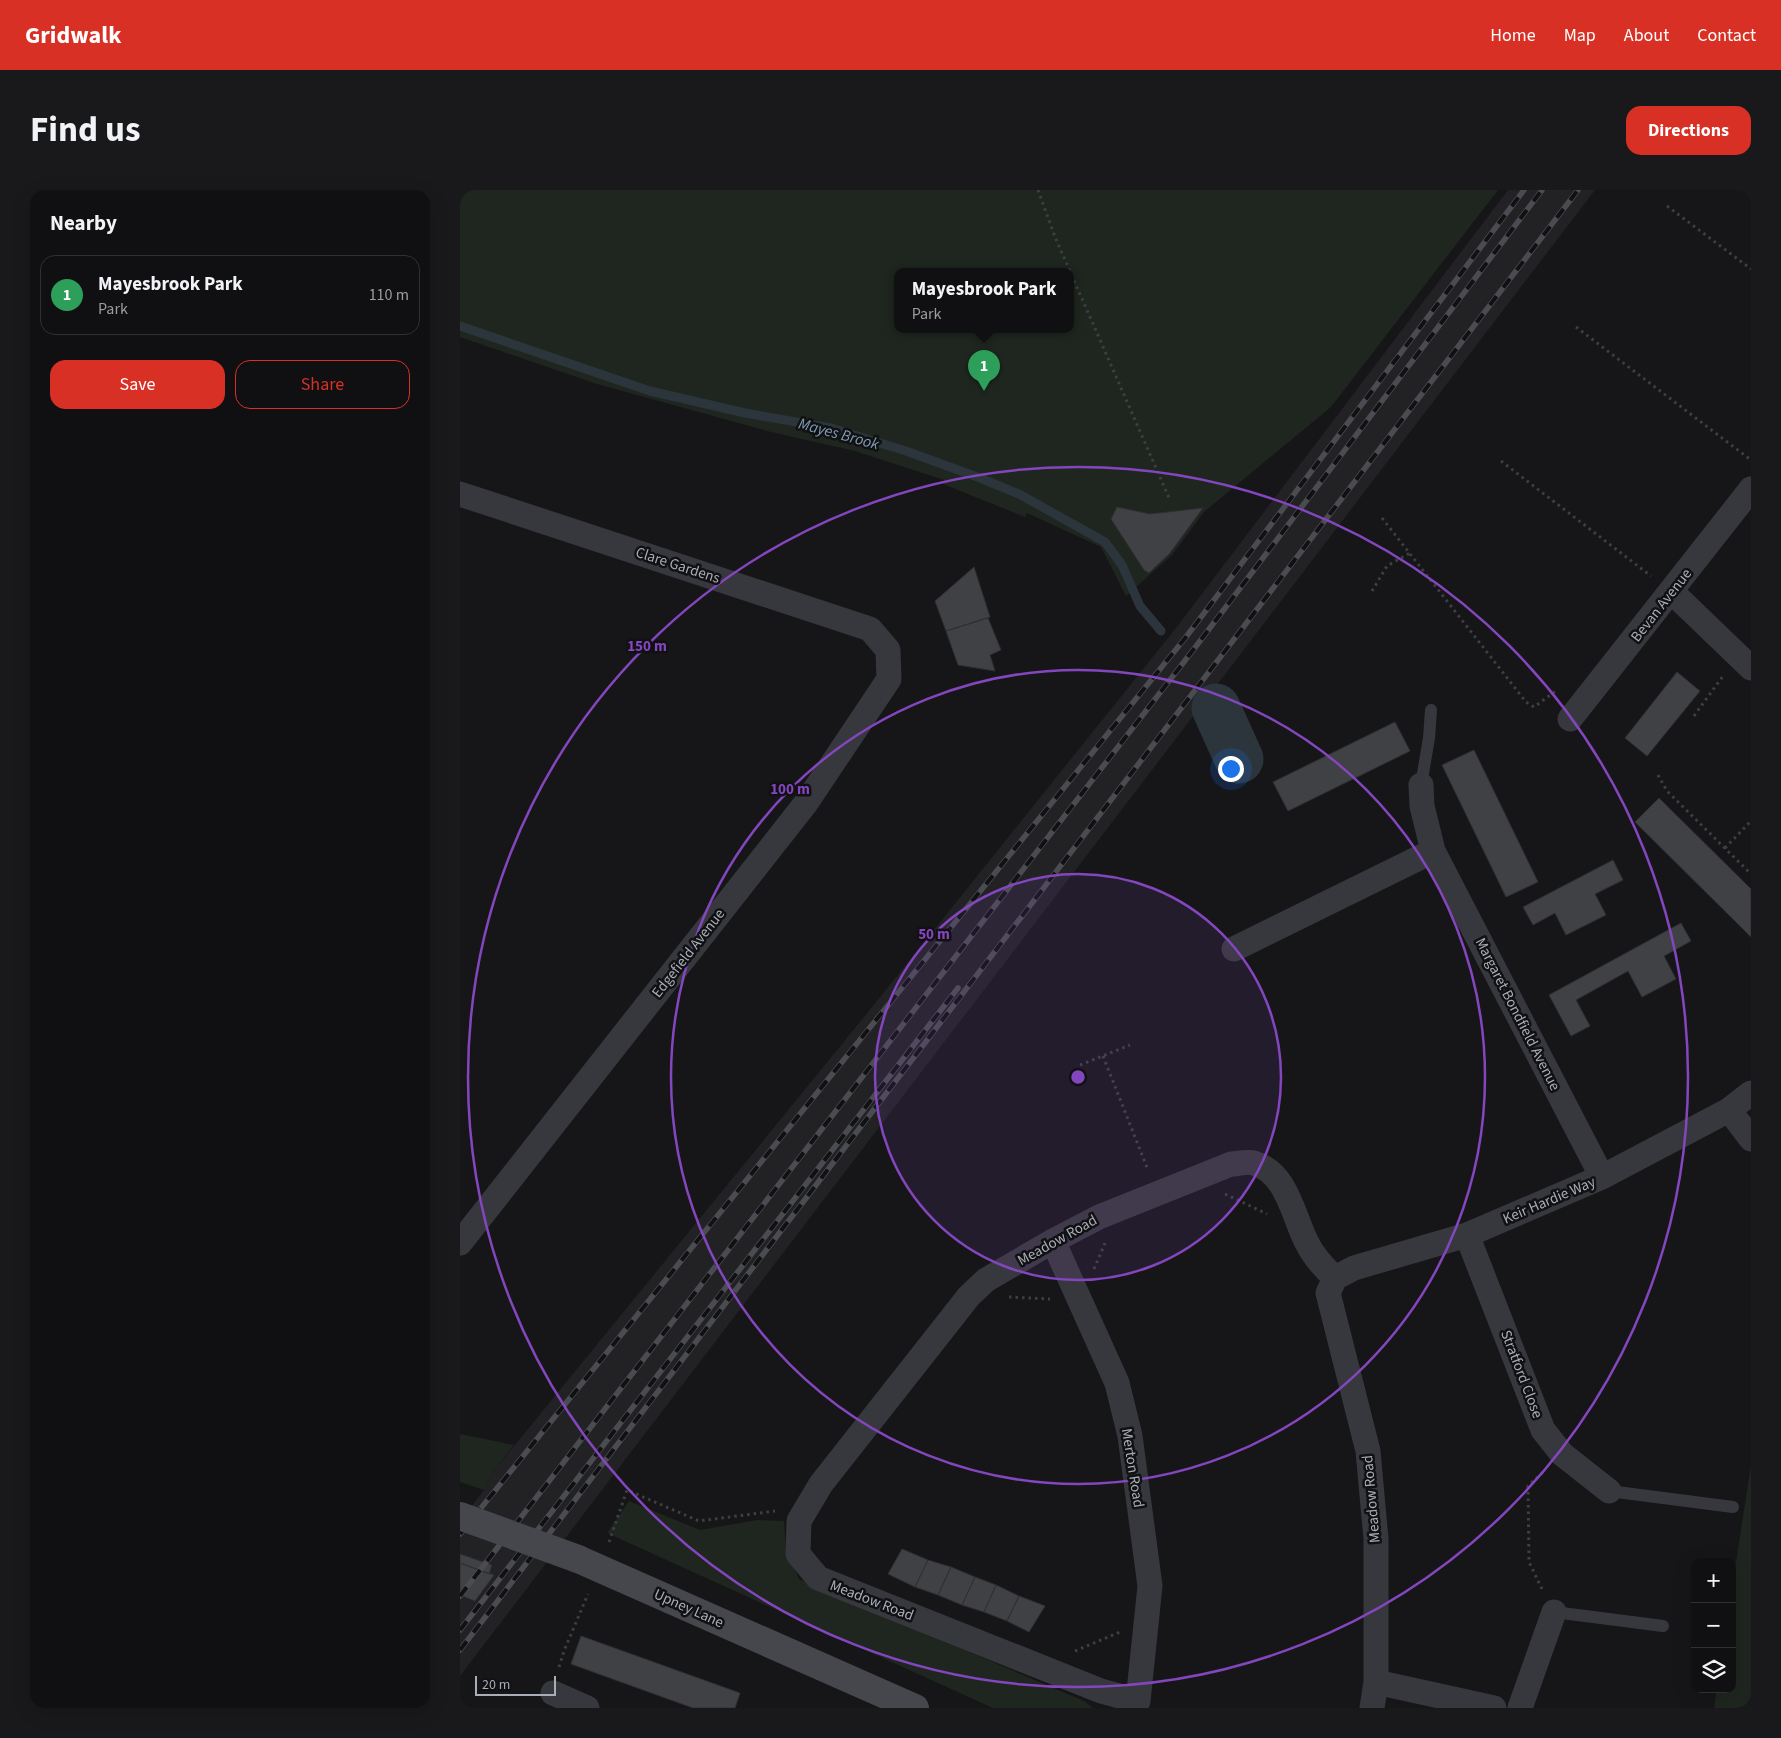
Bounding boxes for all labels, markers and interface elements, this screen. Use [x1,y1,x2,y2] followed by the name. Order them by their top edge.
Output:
[25,18,121,53] text: Gridwalk
[1490,23,1536,48] text: Home
[1564,23,1596,48] text: Map
[1624,23,1669,48] text: About
[1697,23,1756,48] text: Contact
[30,105,140,155] text: Find us
[1626,106,1751,155] button: Directions
[50,208,117,238] text: Nearby
[894,268,1074,333] popup
[98,271,243,298] text: Mayesbrook Park
[912,276,1056,303] text: Mayesbrook Park
[63,284,71,306] text: 1
[369,284,409,306] text: 110 m
[98,298,128,320] text: Park
[912,303,942,325] text: Park
[968,350,1000,391] pin: 1
[50,360,225,409] button: Save
[235,360,410,409] button: Share
[796,413,882,455] water label: Mayes Brook
[633,542,723,589] street label: Clare Gardens
[1626,564,1697,646] street label: Bevan Avenue
[627,636,667,657] text: 150 m
[1218,756,1244,782] your location
[770,779,810,800] text: 100 m
[647,904,730,1002] street label: Edgefield Avenue
[918,924,950,945] text: 50 m
[1470,934,1565,1094] street label: Margaret Bondfield Avenue
[1069,1068,1087,1086] centre of rings
[1500,1171,1599,1229] street label: Keir Hardie Way
[1014,1210,1101,1271] street label: Meadow Road
[1495,1327,1548,1421] street label: Stratford Close
[1116,1427,1149,1509] street label: Merton Road
[1357,1454,1386,1544] street label: Meadow Road
[1691,1558,1736,1693] map controls
[1691,1558,1736,1603] button: +
[827,1575,917,1626] street label: Meadow Road
[651,1584,727,1633] street label: Upney Lane
[1691,1603,1736,1648] button: −
[1691,1648,1736,1693] button: layers
[475,1673,556,1696] scale bar
[482,1675,510,1695] text: 20 m

